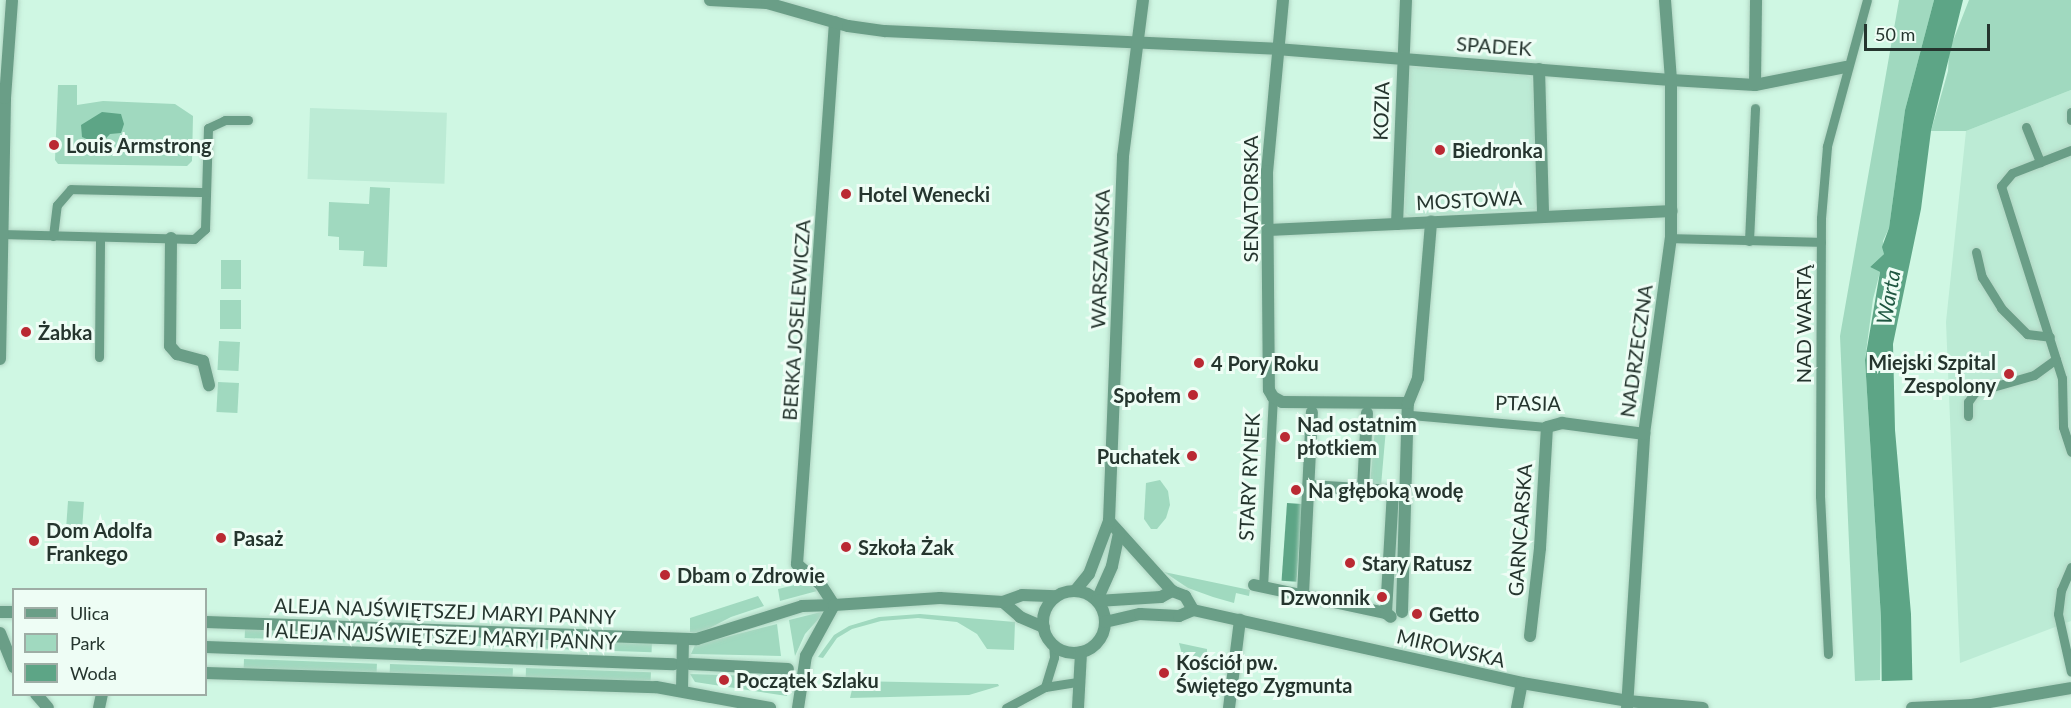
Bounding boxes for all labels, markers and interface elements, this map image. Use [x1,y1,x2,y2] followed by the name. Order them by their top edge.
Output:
[1867,12,1993,50] scale bar
[1875,23,1915,45] text: 50 m
[1456,31,1532,61] street label: SPADEK
[1368,81,1394,141] street label: KOZIA
[66,133,212,157] place label: Louis Armstrong
[1238,135,1262,263] street label: SENATORSKA
[47,138,61,152] marker: Louis Armstrong
[1452,138,1543,162] place label: Biedronka
[1433,143,1447,157] marker: Biedronka
[858,182,990,206] place label: Hotel Wenecki
[1416,185,1522,215] street label: MOSTOWA
[839,187,853,201] marker: Hotel Wenecki
[1086,189,1114,329] street label: WARSZAWSKA
[777,218,815,422] street label: BERKA JOSELEWICZA
[1791,265,1815,383] street label: NAD WARTĄ
[1871,268,1905,326] water label: Warta
[1615,283,1657,419] street label: NADRZECZNA
[38,320,92,344] place label: Żabka
[19,325,33,339] marker: Żabka
[1868,350,1996,397] place label: Miejski Szpital Zespolony
[1211,351,1319,375] place label: 4 Pory Roku
[1192,356,1206,370] marker: 4 Pory Roku
[2000,365,2018,383] marker: Miejski Szpital Zespolony
[1113,383,1181,407] place label: Społem
[1186,388,1200,402] marker: Społem
[1495,390,1561,416] street label: PTASIA
[1234,412,1264,542] street label: STARY RYNEK
[1297,413,1417,460] place label: Nad ostatnim płotkiem
[1278,430,1292,444] marker: Nad ostatnim płotkiem
[1097,444,1180,468] place label: Puchatek
[1185,449,1199,463] marker: Puchatek
[1503,463,1537,597] street label: GARNCARSKA
[1308,478,1464,502] place label: Na głęboką wodę
[1289,483,1303,497] marker: Na głęboką wodę
[46,518,153,565] place label: Dom Adolfa Frankego
[233,526,283,550] place label: Pasaż
[214,531,228,545] marker: Pasaż
[27,534,41,548] marker: Dom Adolfa Frankego
[858,535,954,559] place label: Szkoła Żak
[839,540,853,554] marker: Szkoła Żak
[1362,551,1472,575] place label: Stary Ratusz
[1343,556,1357,570] marker: Stary Ratusz
[677,563,825,587] place label: Dbam o Zdrowie
[658,568,672,582] marker: Dbam o Zdrowie
[1280,585,1370,609] place label: Dzwonnik
[12,588,207,696] legend
[1375,590,1389,604] marker: Dzwonnik
[273,593,617,629] street label: ALEJA NAJŚWIĘTSZEJ MARYI PANNY
[70,602,109,624] text: Ulica
[1429,602,1479,626] place label: Getto
[1410,607,1424,621] marker: Getto
[264,618,618,654] street label: I ALEJA NAJŚWIĘTSZEJ MARYI PANNY
[1394,624,1508,672] street label: MIROWSKA
[70,632,105,654] text: Park
[1176,650,1352,697] place label: Kościół pw. Świętego Zygmunta
[70,662,117,684] text: Woda
[1157,666,1171,680] marker: Kościół pw. Świętego Zygmunta
[736,668,879,692] place label: Początek Szlaku
[717,673,731,687] marker: Początek Szlaku

